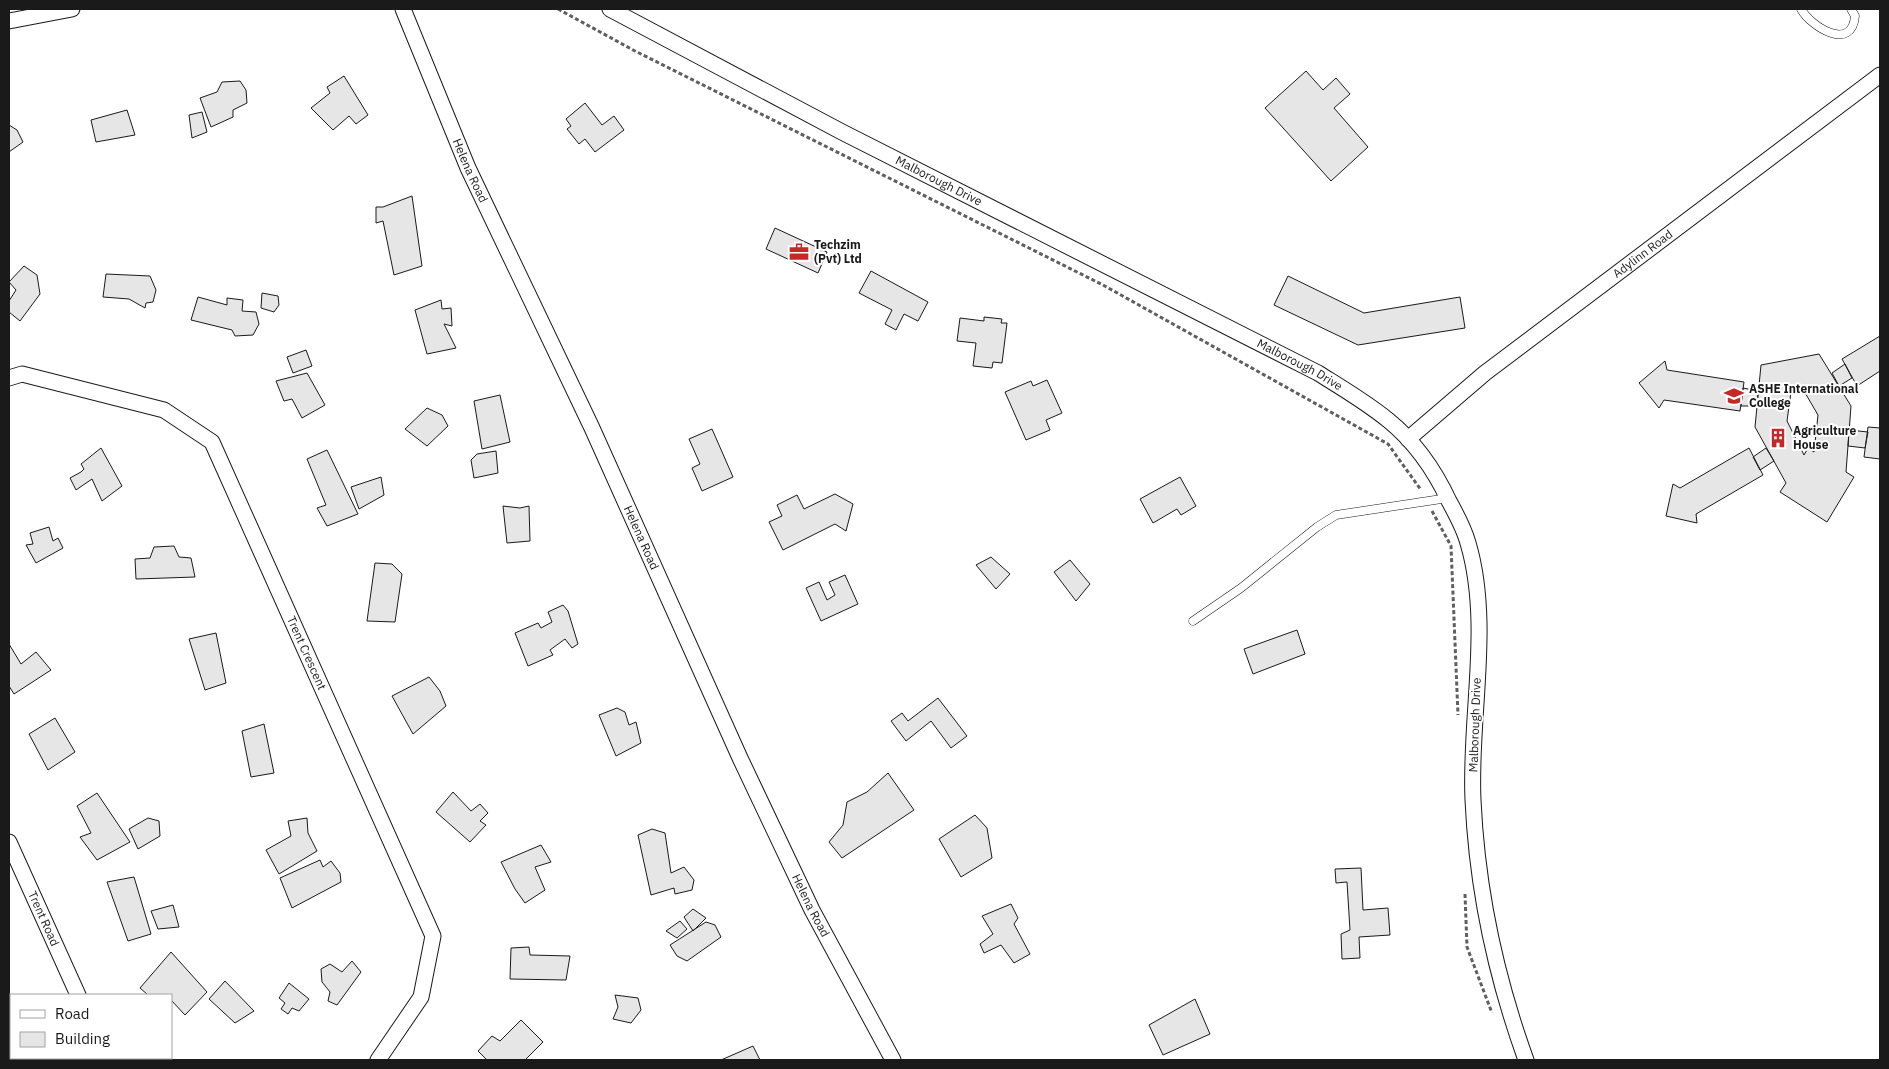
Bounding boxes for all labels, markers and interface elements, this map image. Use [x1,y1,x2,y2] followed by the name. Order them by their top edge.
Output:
[450,136,491,205] street label: Helena Road
[893,152,985,209] street label: Malborough Drive
[1610,226,1675,281] street label: Adylinn Road
[814,237,862,266] place label: Techzim (Pvt) Ltd
[788,241,810,263] office icon: Techzim (Pvt) Ltd
[1255,335,1346,394] street label: Malborough Drive
[1749,381,1859,410] place label: ASHE International College
[1723,385,1745,407] school or university icon: ASHE International College
[1793,423,1857,452] place label: Agriculture House
[1767,427,1789,449] building icon: Agriculture House
[621,503,663,572] street label: Helena Road
[284,614,330,692] street label: Trent Crescent
[1465,677,1484,773] street label: Malborough Drive
[789,871,833,939] street label: Helena Road
[25,888,63,948] street label: Trent Road
[10,994,172,1059] legend
[55,1004,90,1023] text: Road
[55,1029,110,1048] text: Building

